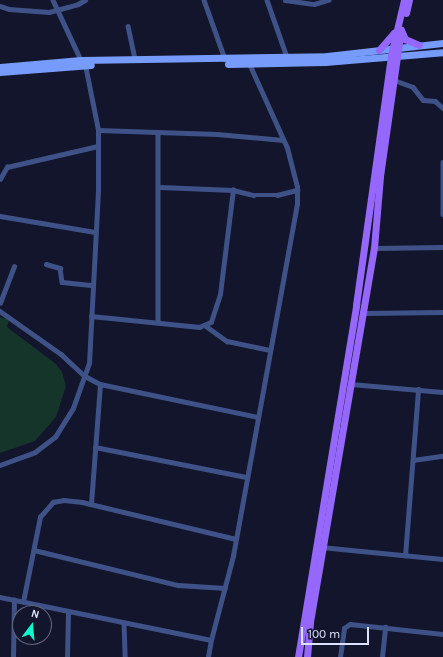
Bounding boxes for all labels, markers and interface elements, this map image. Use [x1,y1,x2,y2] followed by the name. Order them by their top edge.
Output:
[12,605,52,645] north arrow
[30,607,41,621] text: N
[303,619,371,645] scale bar
[308,627,340,641] text: 100 m

